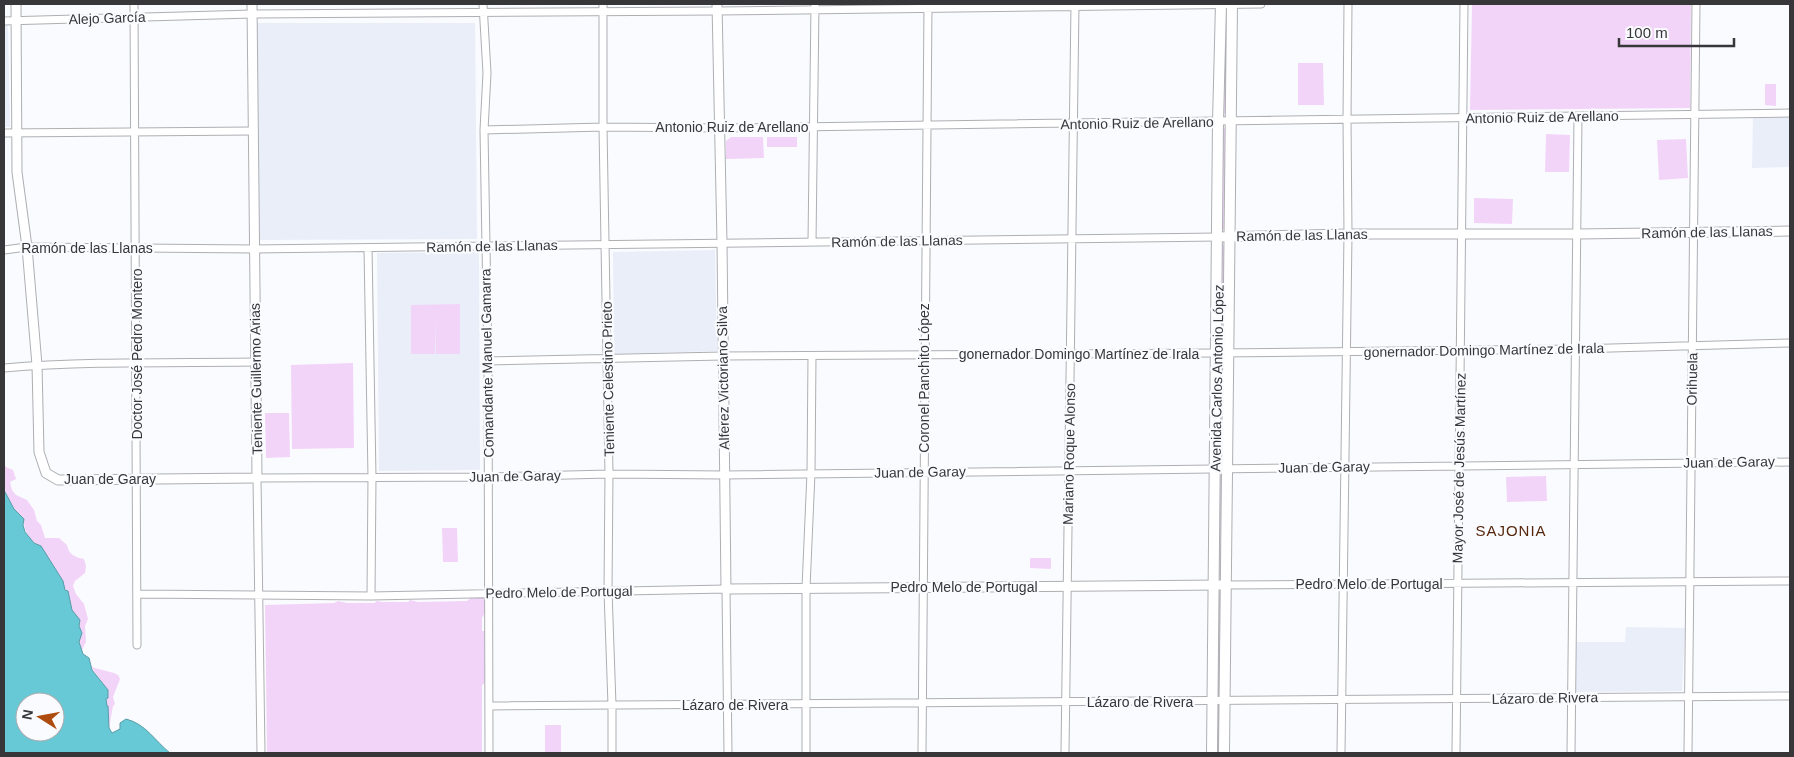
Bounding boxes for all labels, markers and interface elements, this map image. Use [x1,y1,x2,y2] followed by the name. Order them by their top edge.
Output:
[68,9,146,27] street label: Alejo García
[1619,15,1734,47] scale bar
[1626,24,1668,41] text: 100 m
[1465,108,1619,126] street label: Antonio Ruiz de Arellano
[1060,114,1214,132] street label: Antonio Ruiz de Arellano
[655,119,809,135] street label: Antonio Ruiz de Arellano
[1641,223,1773,241] street label: Ramón de las Llanas
[1236,226,1368,244] street label: Ramón de las Llanas
[831,232,963,250] street label: Ramón de las Llanas
[426,237,558,255] street label: Ramón de las Llanas
[21,240,153,256] street label: Ramón de las Llanas
[129,268,145,440] street label: Doctor José Pedro Montero
[477,268,497,458] street label: Comandante Manuel Gamarra
[1207,284,1227,472] street label: Avenida Carlos Antonio López
[599,301,617,457] street label: Teniente Celestino Prieto
[247,303,265,455] street label: Teniente Guillermo Arias
[916,303,932,453] street label: Coronel Panchito López
[714,306,732,450] street label: Alferez Victoriano Silva
[1364,340,1605,360] street label: gonernador Domingo Martínez de Irala
[959,346,1199,362] street label: gonernador Domingo Martínez de Irala
[1684,352,1700,406] street label: Orihuela
[1449,373,1469,563] street label: Mayor José de Jesús Martínez
[1060,383,1078,525] street label: Mariano Roque Alonso
[1683,453,1775,471] street label: Juan de Garay
[1278,458,1370,476] street label: Juan de Garay
[874,463,966,481] street label: Juan de Garay
[469,467,561,485] street label: Juan de Garay
[64,471,156,487] street label: Juan de Garay
[1475,522,1547,539] district label: SAJONIA
[1295,576,1443,592] street label: Pedro Melo de Portugal
[890,579,1038,595] street label: Pedro Melo de Portugal
[485,583,633,601] street label: Pedro Melo de Portugal
[1492,689,1599,707] street label: Lázaro de Rivera
[15,692,65,742] north arrow
[1087,694,1194,710] street label: Lázaro de Rivera
[682,697,789,713] street label: Lázaro de Rivera
[18,708,36,721] text: N

